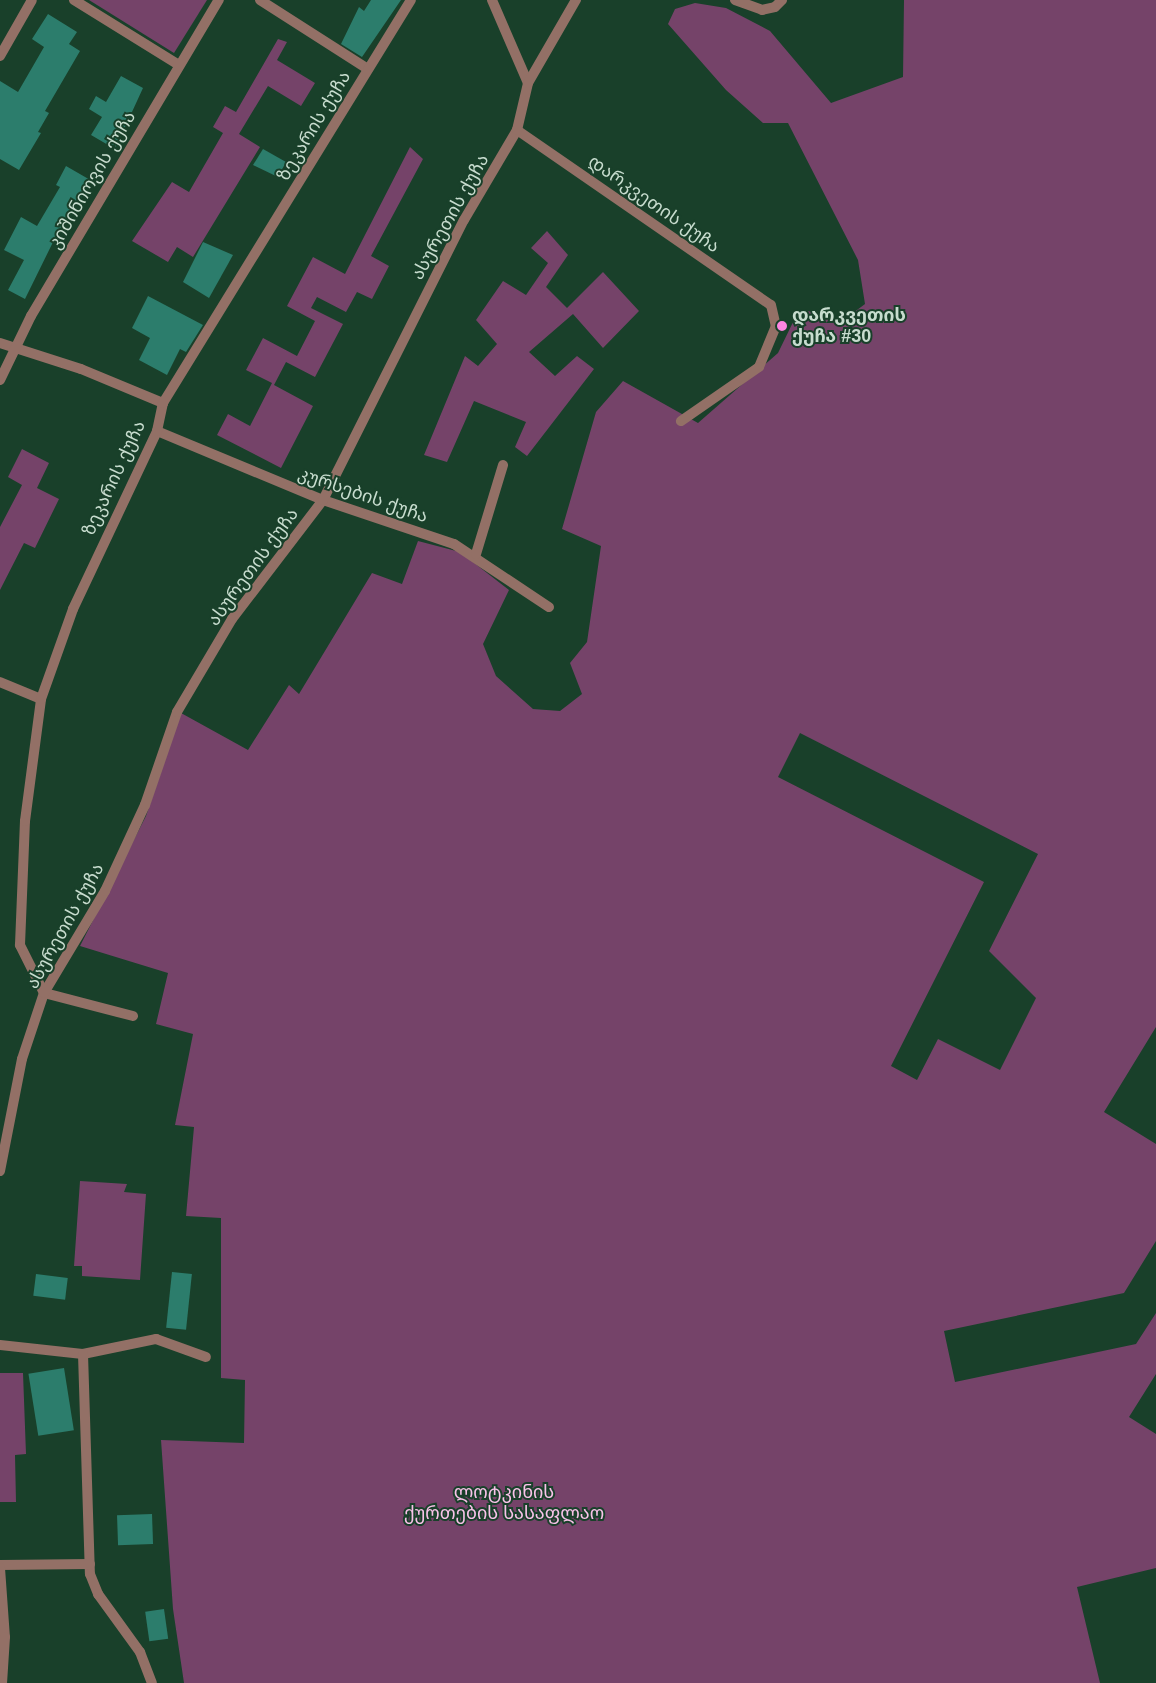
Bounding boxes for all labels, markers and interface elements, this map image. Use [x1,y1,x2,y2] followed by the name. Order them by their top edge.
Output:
[273,67,355,185] street label: ზეკარის ქუჩა
[44,107,140,253] street label: კიშინიოვის ქუჩა
[407,150,493,284] street label: ასურეთის ქუჩა
[584,151,724,257] street label: დარკვეთის ქუჩა
[792,305,906,348] place label: დარკვეთის ქუჩა #30
[776,320,788,332] marker: დარკვეთის ქუჩა #30
[78,417,150,539] street label: ზეკარის ქუჩა
[295,463,431,527] street label: კურსების ქუჩა
[203,504,303,630] street label: ასურეთის ქუჩა
[22,859,108,993] street label: ასურეთის ქუჩა
[404,1482,604,1525] park label: ლოტკინის ქურთების სასაფლაო

